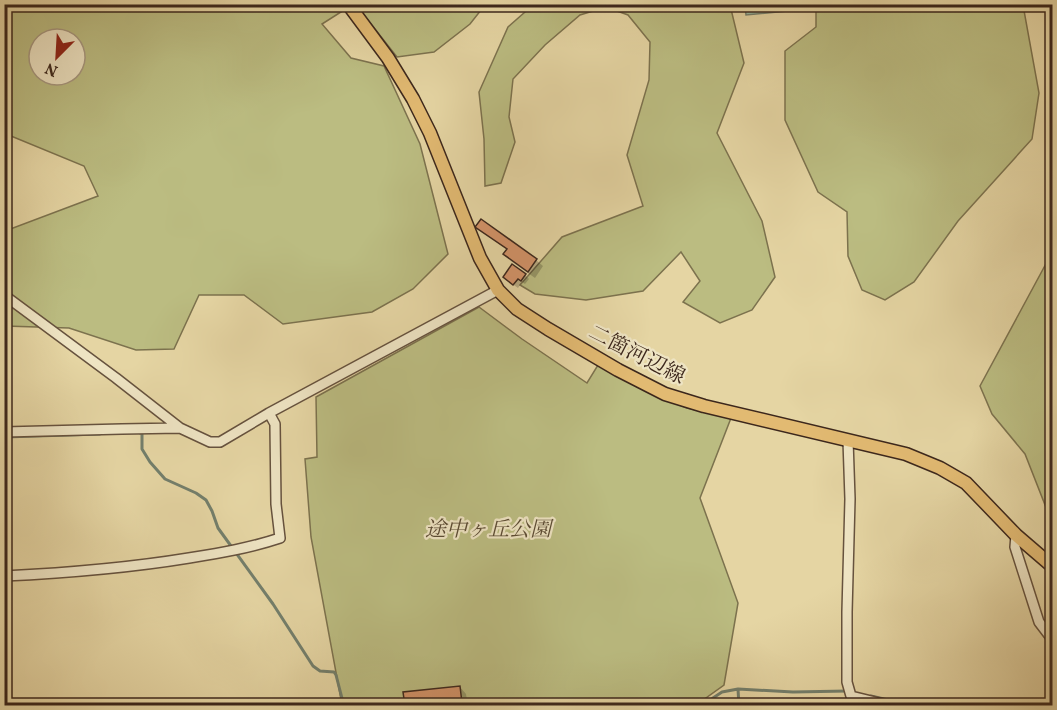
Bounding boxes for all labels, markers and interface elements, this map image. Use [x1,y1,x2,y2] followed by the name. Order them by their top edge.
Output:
[27,27,87,87] north arrow
[42,56,61,81] text: N
[583,319,690,392] street label: 二箇河辺線
[425,516,554,545] park label: 途中ヶ丘公園

